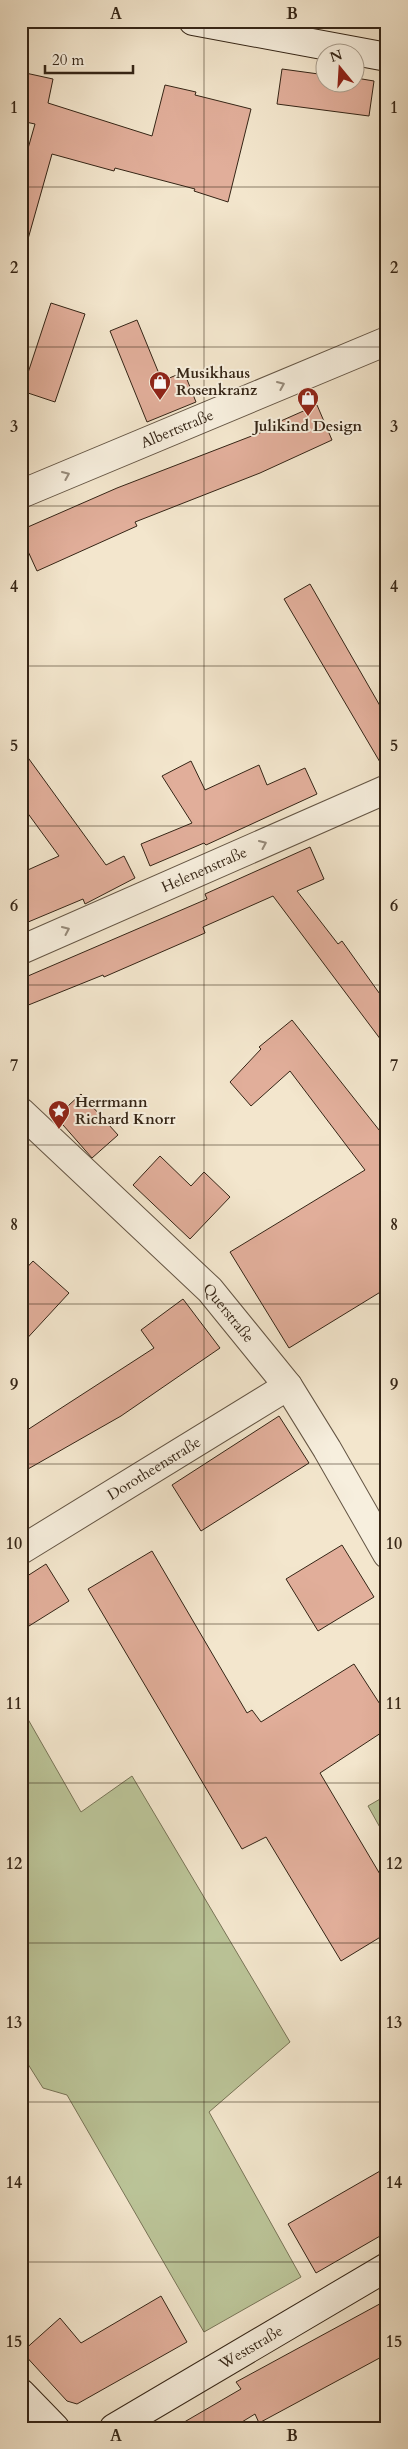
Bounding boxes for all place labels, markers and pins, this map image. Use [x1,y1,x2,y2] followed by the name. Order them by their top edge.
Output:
[176,363,258,400] place label: Musikhaus Rosenkranz
[148,370,172,401] shop icon: Musikhaus Rosenkranz
[296,386,320,417] shop icon: Julikind Design
[252,416,363,436] place label: Julikind Design
[75,1092,176,1129] place label: Herrmann Richard Knorr
[47,1099,71,1130] place icon: Herrmann Richard Knorr

